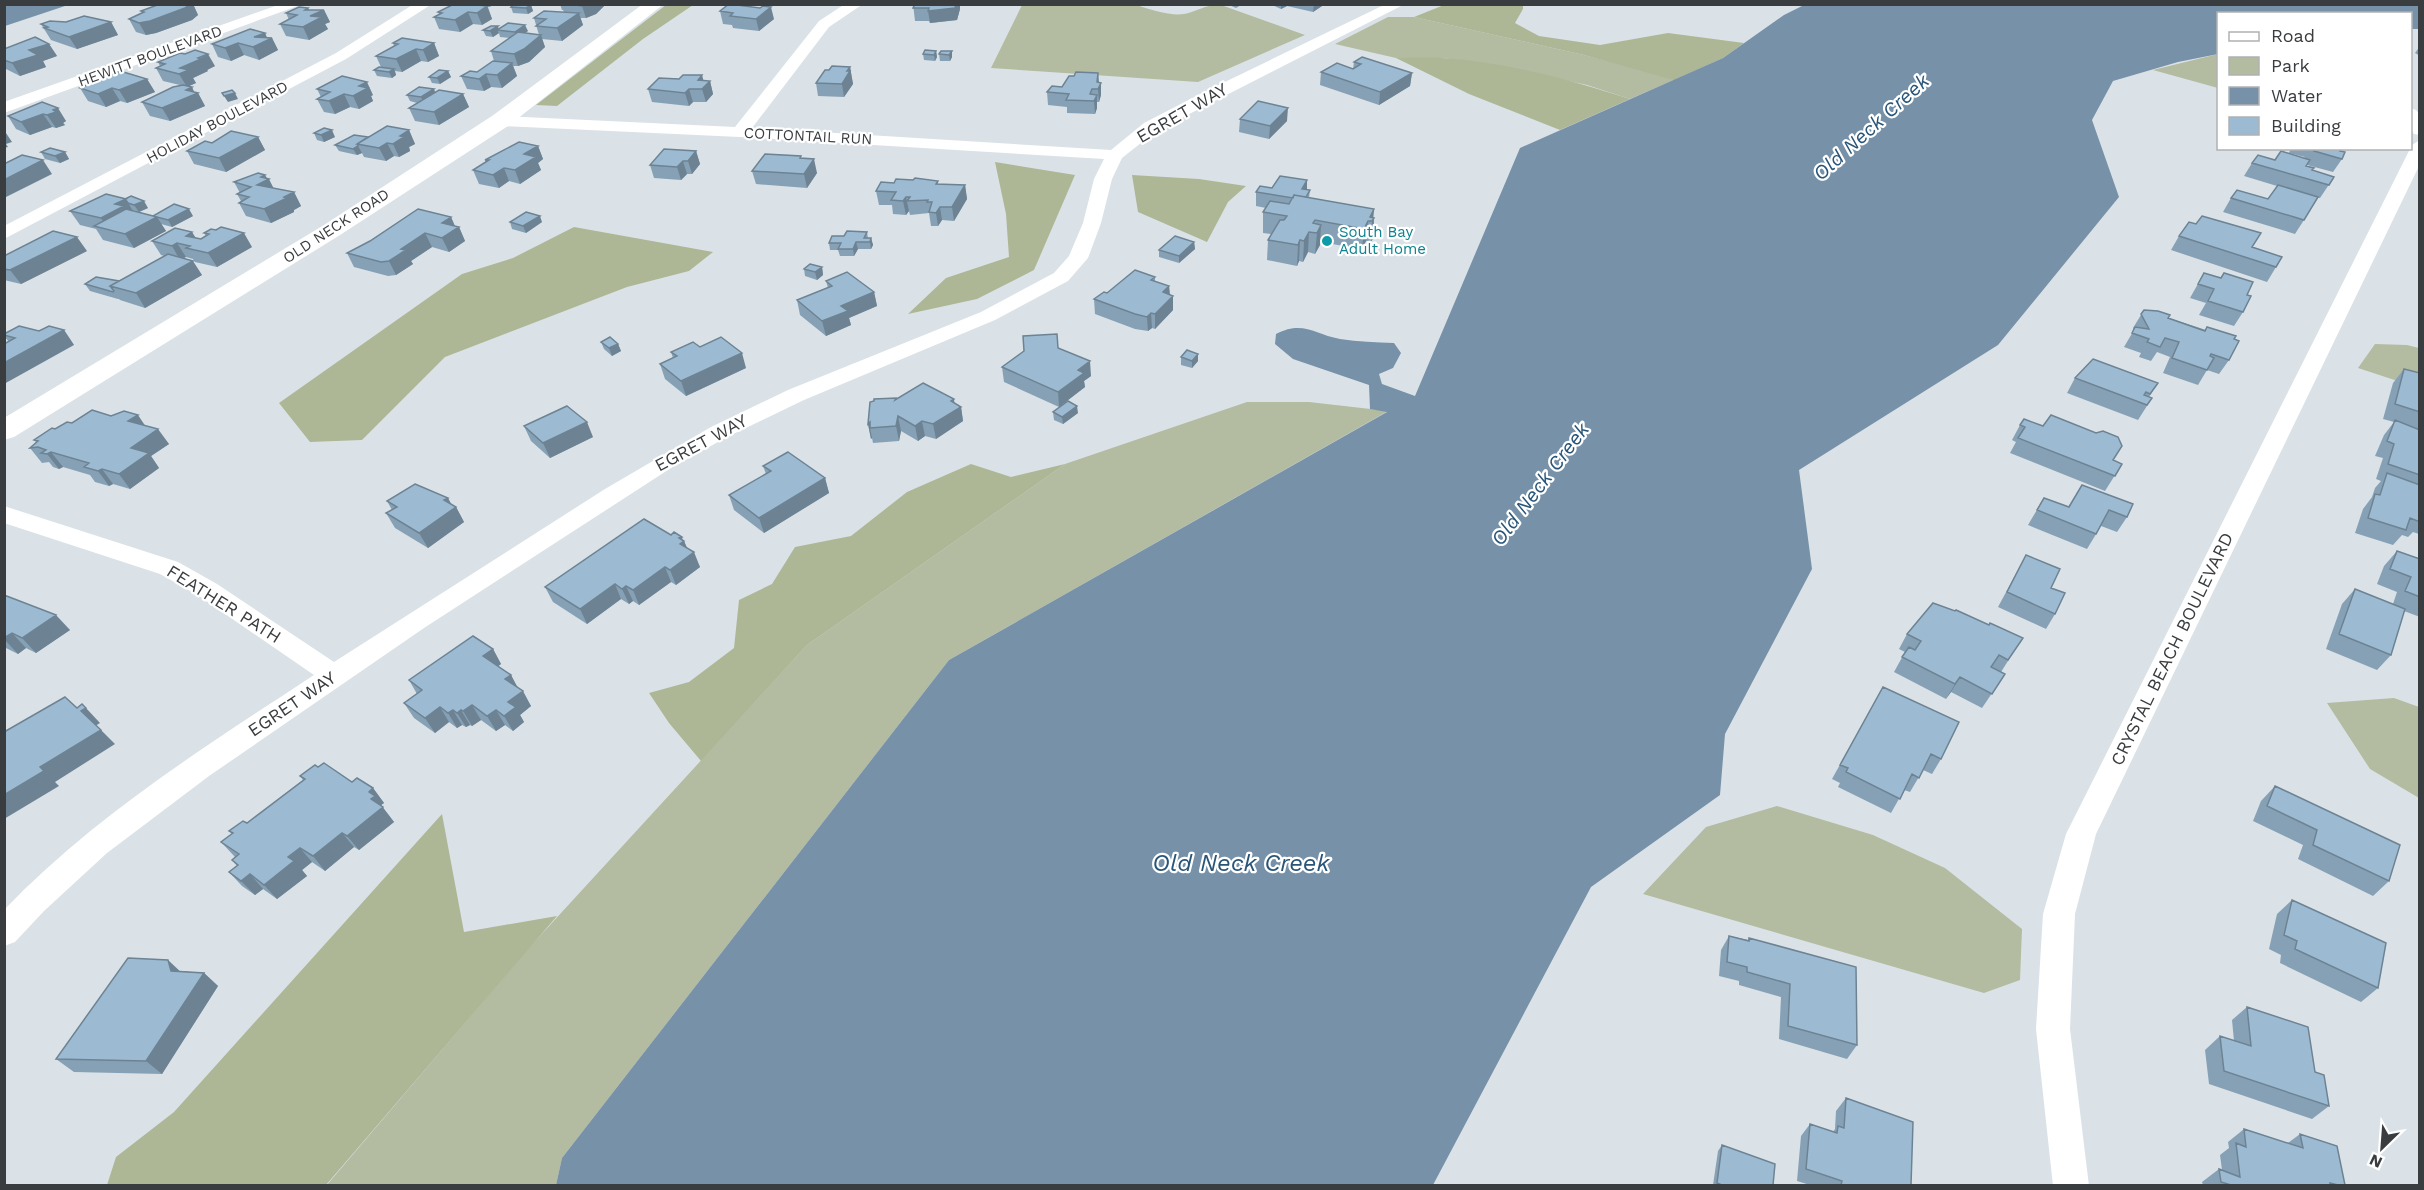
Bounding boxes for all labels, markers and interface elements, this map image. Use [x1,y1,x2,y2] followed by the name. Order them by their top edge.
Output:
[2217,12,2412,150] legend
[76,22,224,90] street label: HEWITT BOULEVARD
[2271,25,2315,46] text: Road
[2271,55,2310,76] text: Park
[1808,68,1935,185] water label: Old Neck Creek
[143,77,291,167] street label: HOLIDAY BOULEVARD
[1133,78,1231,147] street label: EGRET WAY
[2271,85,2323,106] text: Water
[2271,115,2341,136] text: Building
[743,124,873,148] street label: COTTONTAIL RUN
[280,185,392,267] street label: OLD NECK ROAD
[1339,223,1426,258] place label: South Bay Adult Home
[1320,234,1334,248] marker: South Bay Adult Home
[651,409,751,476] street label: EGRET WAY
[1486,417,1595,550] water label: Old Neck Creek
[2106,529,2237,769] street label: CRYSTAL BEACH BOULEVARD
[163,560,285,647] street label: FEATHER PATH
[244,666,340,741] street label: EGRET WAY
[1152,849,1331,877] water label: Old Neck Creek
[2352,1118,2412,1178] north arrow
[2366,1150,2385,1172] text: N

